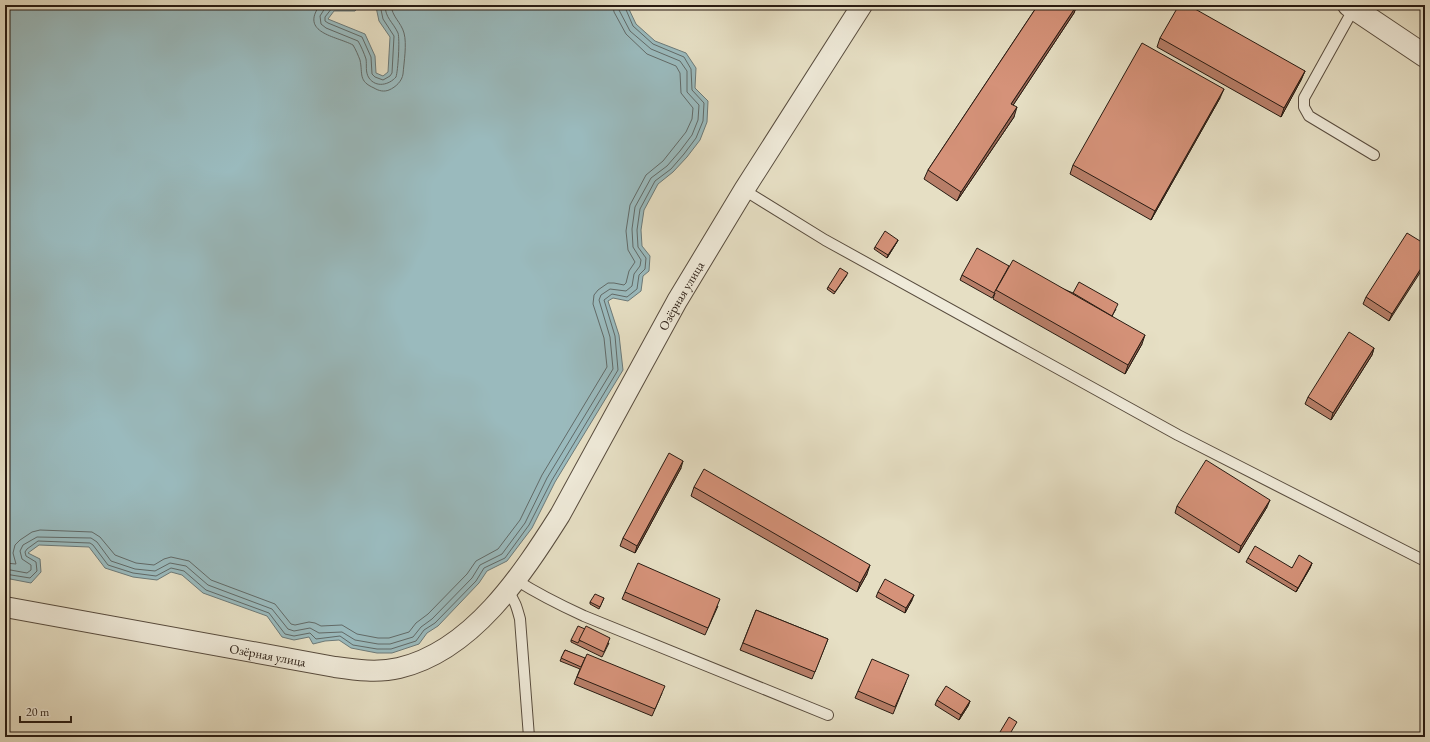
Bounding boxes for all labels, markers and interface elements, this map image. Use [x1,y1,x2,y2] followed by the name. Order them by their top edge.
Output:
[654,257,708,333] street label: Озёрная улица
[228,639,308,670] street label: Озёрная улица
[20,698,71,724] scale bar
[26,704,50,720] text: 20 m

